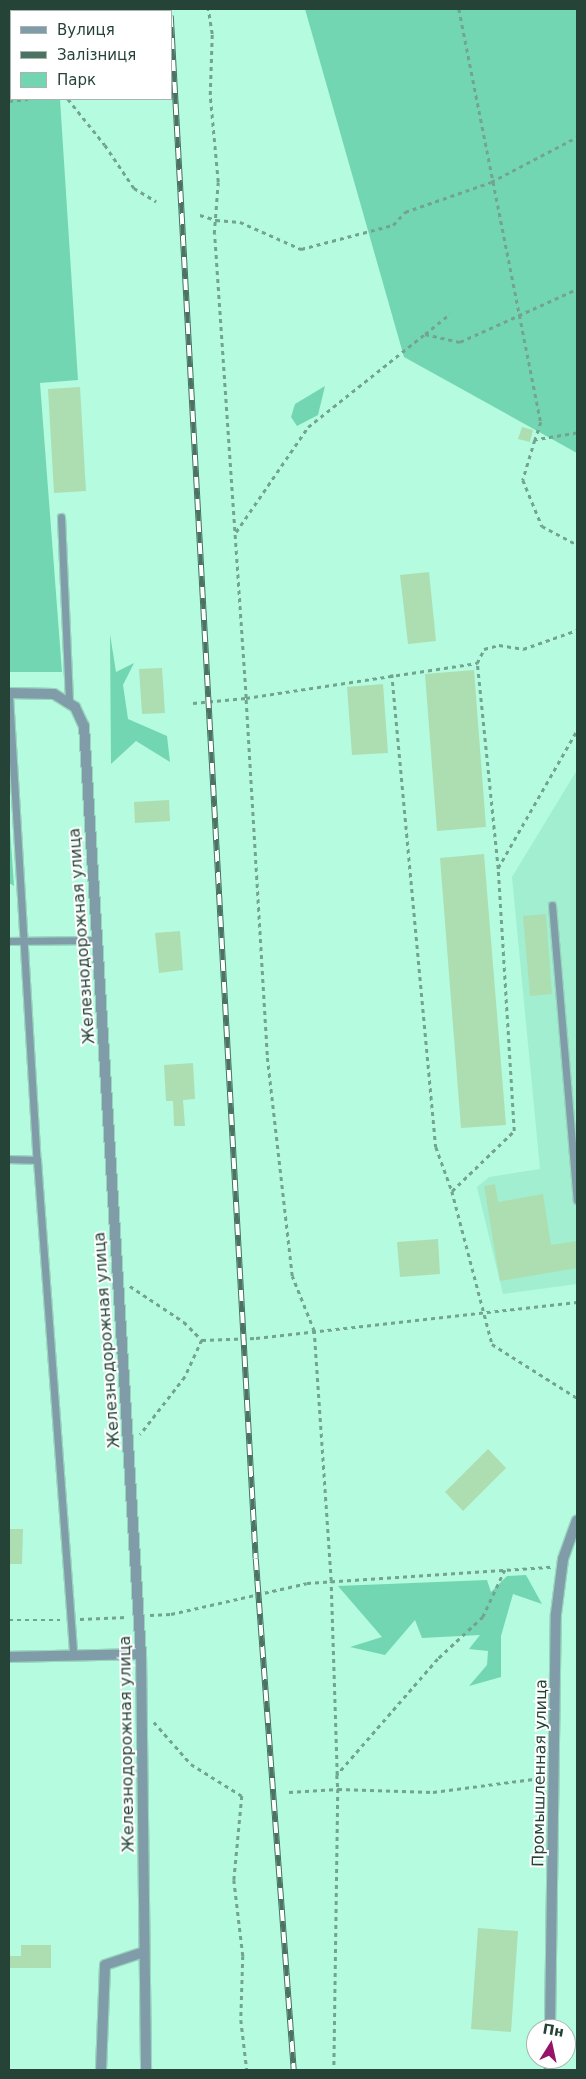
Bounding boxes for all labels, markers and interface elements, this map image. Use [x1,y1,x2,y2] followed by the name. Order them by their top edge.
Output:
[10,10,172,100] legend
[57,21,115,39] text: Вулиця
[57,46,136,64] text: Залізниця
[57,71,96,89] text: Парк
[65,827,99,1045] street label: Железнодорожная улица
[90,1231,124,1449] street label: Железнодорожная улица
[116,1635,138,1853] street label: Железнодорожная улица
[529,1679,551,1867] street label: Промышленная улица
[526,2019,576,2069] north arrow
[542,2020,565,2040] text: Пн

